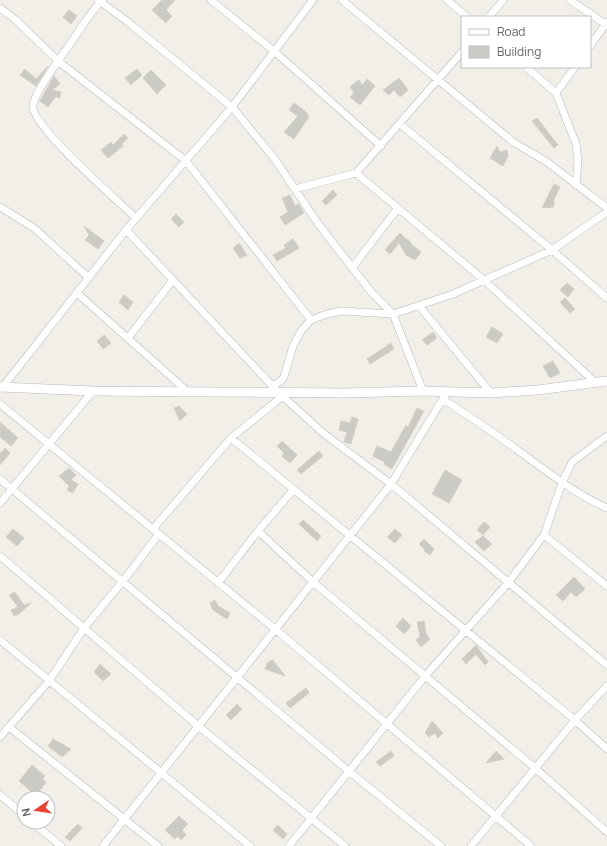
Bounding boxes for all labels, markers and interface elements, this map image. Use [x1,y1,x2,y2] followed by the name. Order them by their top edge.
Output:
[461,16,591,68] legend
[497,23,525,40] text: Road
[497,43,541,60] text: Building
[16,790,56,830] north arrow
[18,807,34,818] text: N

